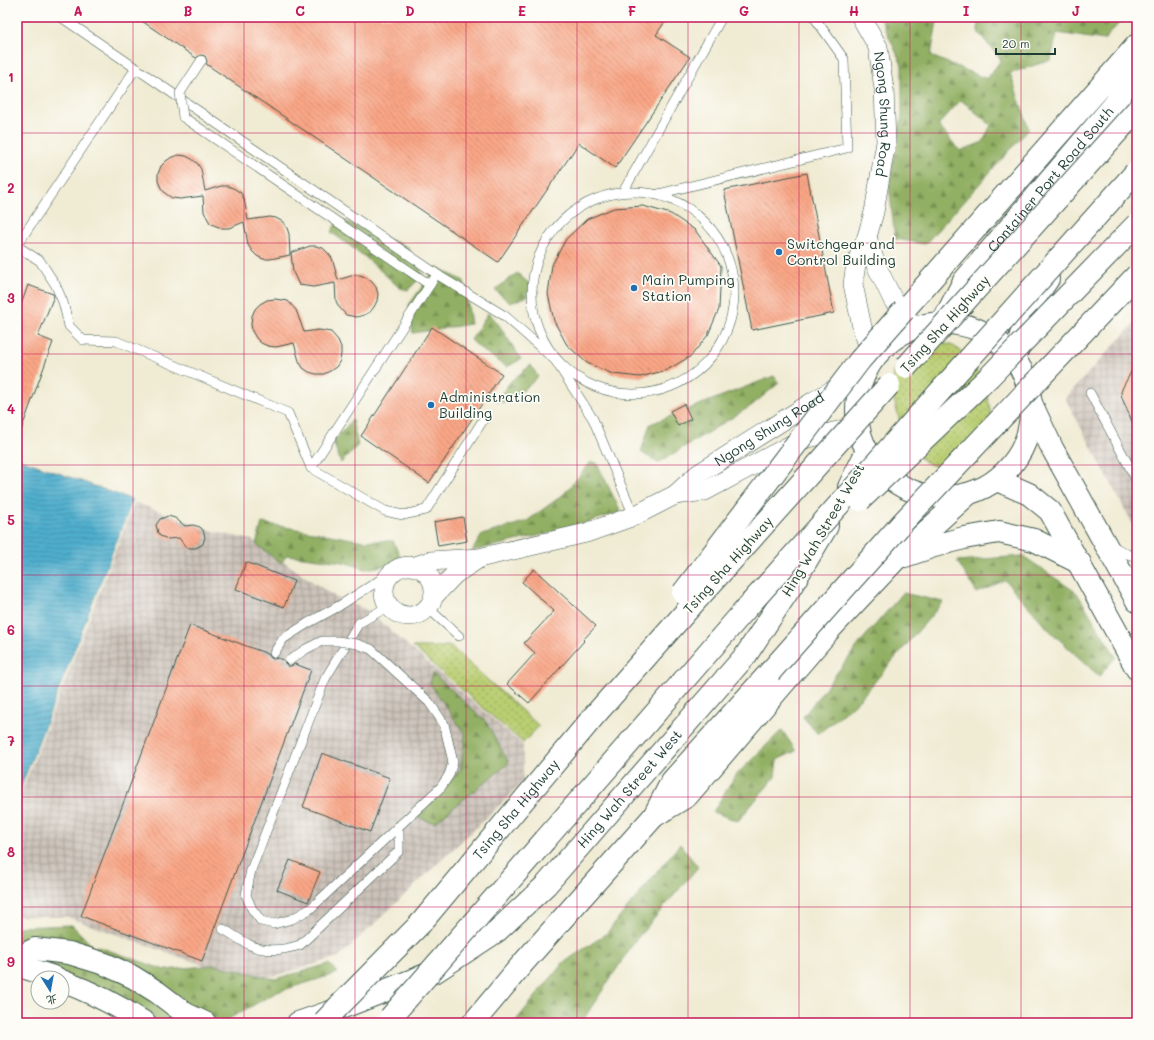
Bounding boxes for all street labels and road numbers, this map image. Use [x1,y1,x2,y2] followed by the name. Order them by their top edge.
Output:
[870,50,896,178] street label: Ngong Shung Road
[983,103,1118,256] street label: Container Port Road South
[896,271,994,377] street label: Tsing Sha Highway
[711,387,827,470] street label: Ngong Shung Road
[777,460,869,600] street label: Hing Wah Street West
[679,512,777,618] street label: Tsing Sha Highway
[572,725,686,852] street label: Hing Wah Street West
[468,755,563,863] street label: Tsing Sha Highway

